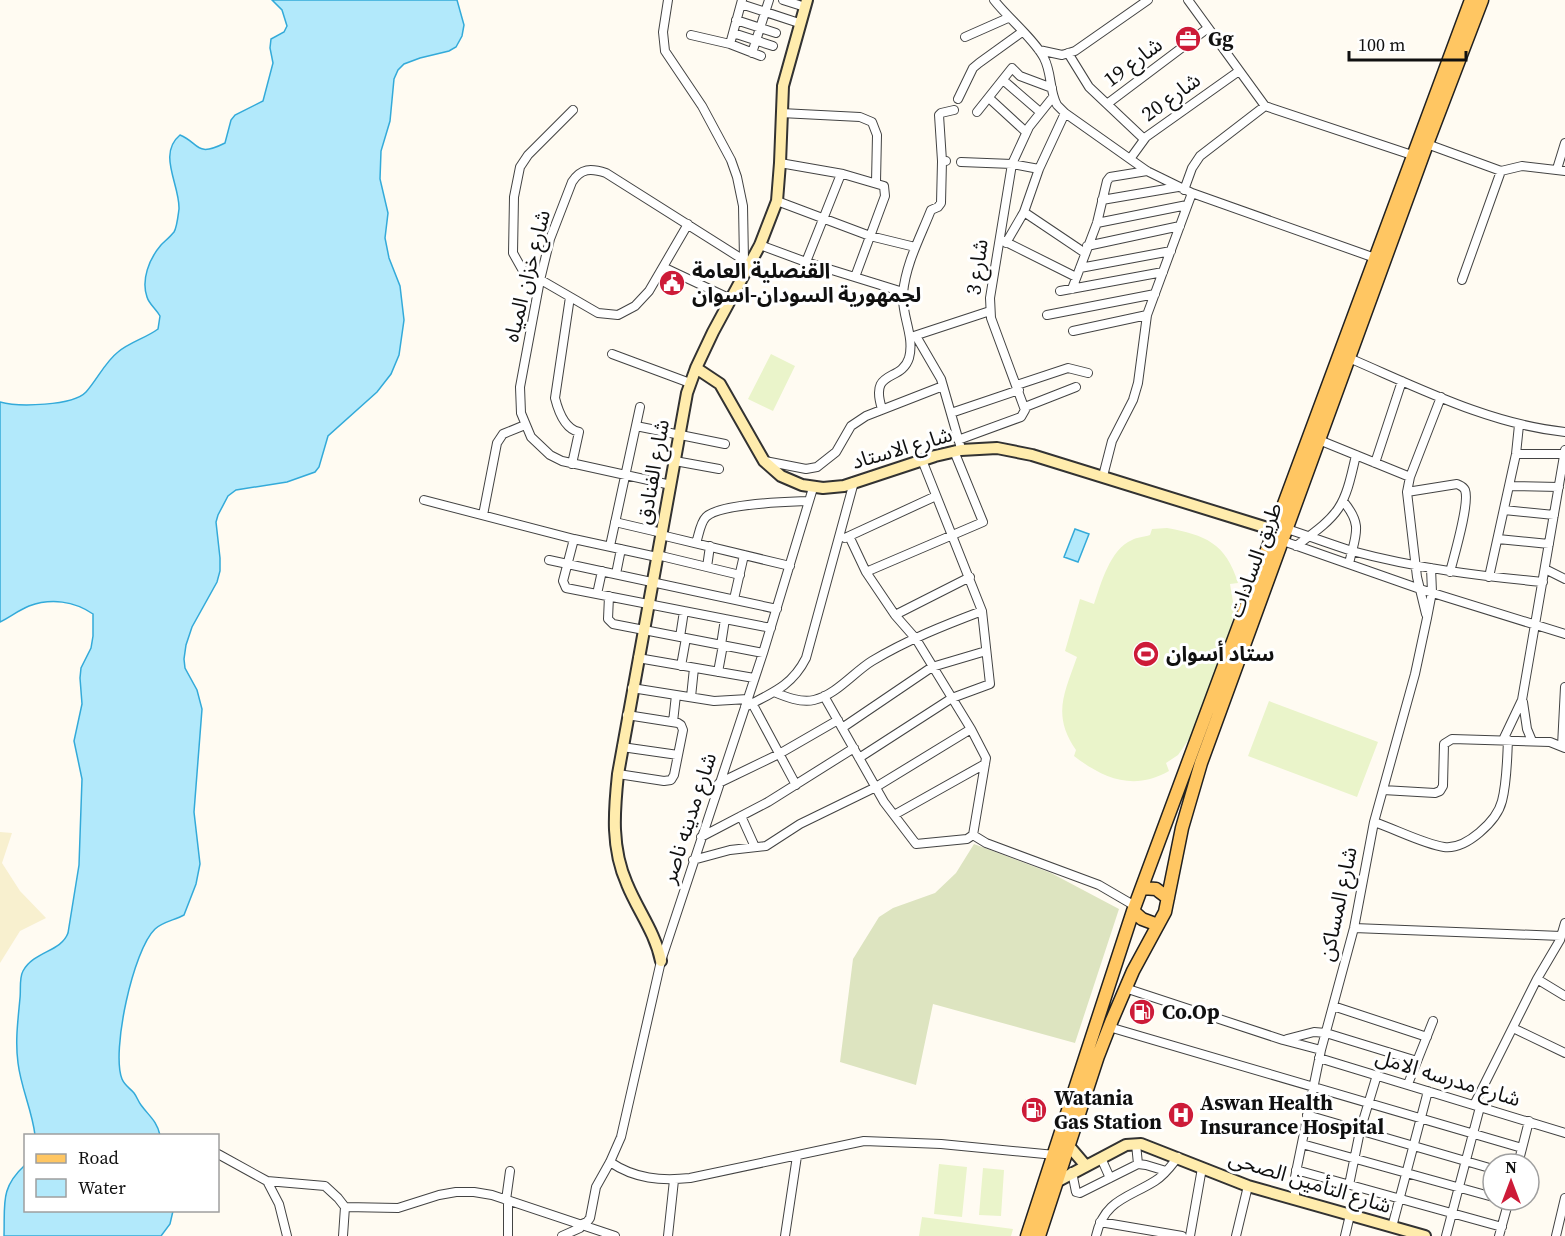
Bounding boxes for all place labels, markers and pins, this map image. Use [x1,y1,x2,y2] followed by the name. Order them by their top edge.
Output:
[1173,24,1203,54] office icon: Gg
[1208,24,1234,53] place label: Gg
[692,256,921,309] place label: القنصلية العامة لجمهورية السودان-اسوان
[657,268,687,298] public building icon: القنصلية العامة لجمهورية السودان-اسوان
[1131,639,1161,669] sports icon: ستاد أسوان
[1166,639,1275,668] place label: ستاد أسوان
[1127,997,1157,1027] fuel station icon: Co.Op
[1162,997,1220,1026] place label: Co.Op
[1054,1083,1162,1136] place label: Watania Gas Station
[1200,1088,1384,1141] place label: Aswan Health Insurance Hospital
[1019,1095,1049,1125] fuel station icon: Watania Gas Station
[1166,1100,1196,1130] hospital icon: Aswan Health Insurance Hospital

